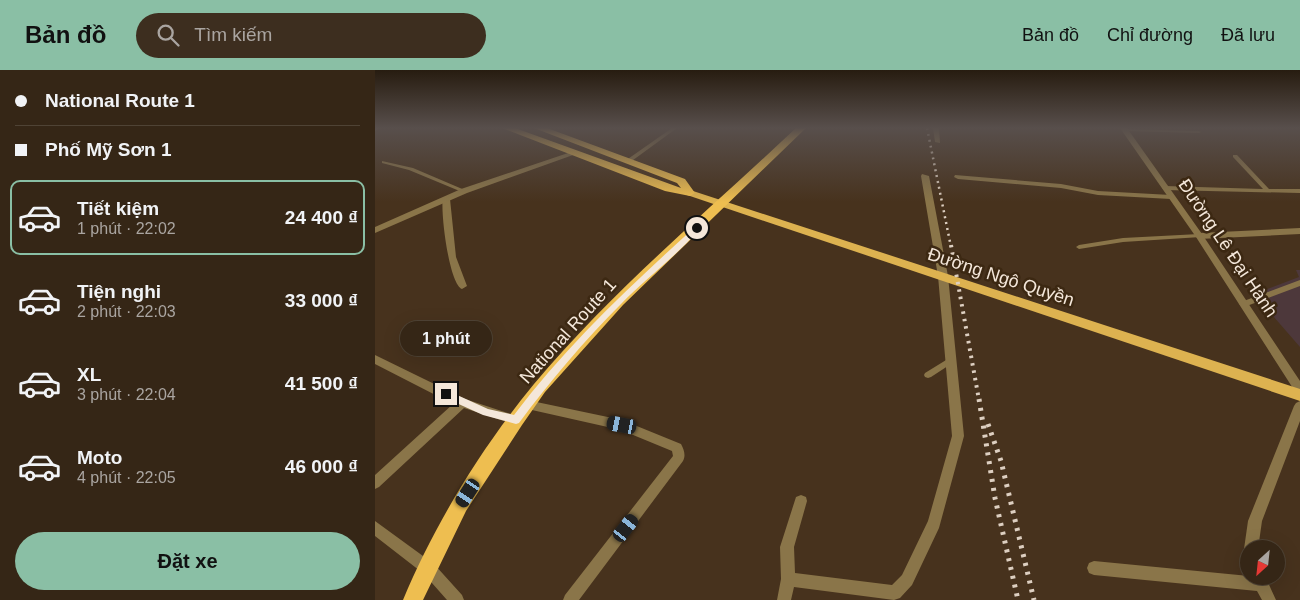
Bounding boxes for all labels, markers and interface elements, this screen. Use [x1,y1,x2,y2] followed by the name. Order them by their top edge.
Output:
[136,13,486,58] search box
[25,21,106,48] text: Bản đồ
[154,21,182,49] icon: search
[194,24,272,45] text: Tìm kiếm
[1022,25,1079,45] text: Bản đồ
[1107,25,1193,45] text: Chỉ đường
[1221,25,1275,45] text: Đã lưu
[45,90,195,111] text: National Route 1
[45,139,171,160] text: Phố Mỹ Sơn 1
[1174,175,1282,321] street label: Đường Lê Đại Hành
[17,195,62,240] icon: car
[77,198,159,219] text: Tiết kiệm
[285,207,358,228] text: 24 400 ₫
[686,217,708,239] route start
[77,220,176,237] text: 1 phút · 22:02
[925,244,1077,310] street label: Đường Ngô Quyền
[516,274,620,388] street label: National Route 1
[17,278,62,323] icon: car
[77,281,161,302] text: Tiện nghi
[285,290,358,311] text: 33 000 ₫
[77,303,176,320] text: 2 phút · 22:03
[400,322,492,356] callout: 1 phút
[422,330,470,347] text: 1 phút
[17,361,62,406] icon: car
[77,364,101,385] text: XL
[285,373,358,394] text: 41 500 ₫
[435,383,457,405] route end
[77,386,176,403] text: 3 phút · 22:04
[605,415,638,435] car
[17,444,62,489] icon: car
[77,447,122,468] text: Moto
[285,456,358,477] text: 46 000 ₫
[77,469,176,486] text: 4 phút · 22:05
[453,476,482,510] car
[610,512,641,544] car
[15,532,360,590] button: Đặt xe
[1240,540,1285,585] north arrow
[1240,540,1285,585] map controls

